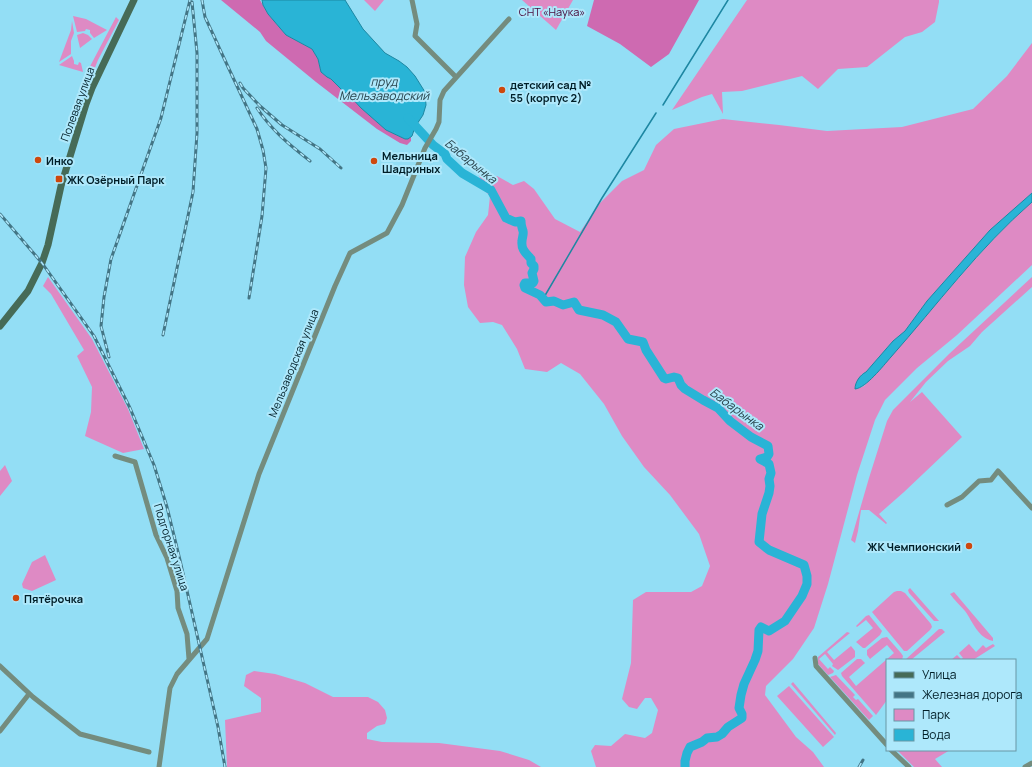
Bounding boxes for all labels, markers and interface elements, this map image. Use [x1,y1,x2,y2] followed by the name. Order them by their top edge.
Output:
[519,4,585,19] park label: СНТ «Наука»
[57,65,97,143] street label: Полевая улица
[339,73,430,104] water label: пруд Мельзаводский
[510,77,591,105] place label: детский сад № 55 (корпус 2)
[497,85,507,95] marker: детский сад № 55 (корпус 2)
[441,135,502,188] water label: Бабарынка
[382,148,440,176] place label: Мельница Шадриных
[46,153,74,168] place label: Инко
[33,155,43,165] marker: Инко
[369,156,379,166] marker: Мельница Шадриных
[67,172,165,187] place label: ЖК Озёрный Парк
[54,174,64,184] marker: ЖК Озёрный Парк
[264,307,322,419] street label: Мельзаводская улица
[707,384,768,435] water label: Бабарынка
[151,502,193,592] street label: Подгорная улица
[867,539,961,554] place label: ЖК Чемпионский
[964,541,974,551] marker: ЖК Чемпионский
[24,591,83,606] place label: Пятёрочка
[11,593,21,603] marker: Пятёрочка
[886,659,1016,751] legend
[922,666,956,683] text: Улица
[922,686,1022,703] text: Железная дорога
[922,706,951,723] text: Парк
[922,726,950,743] text: Вода

